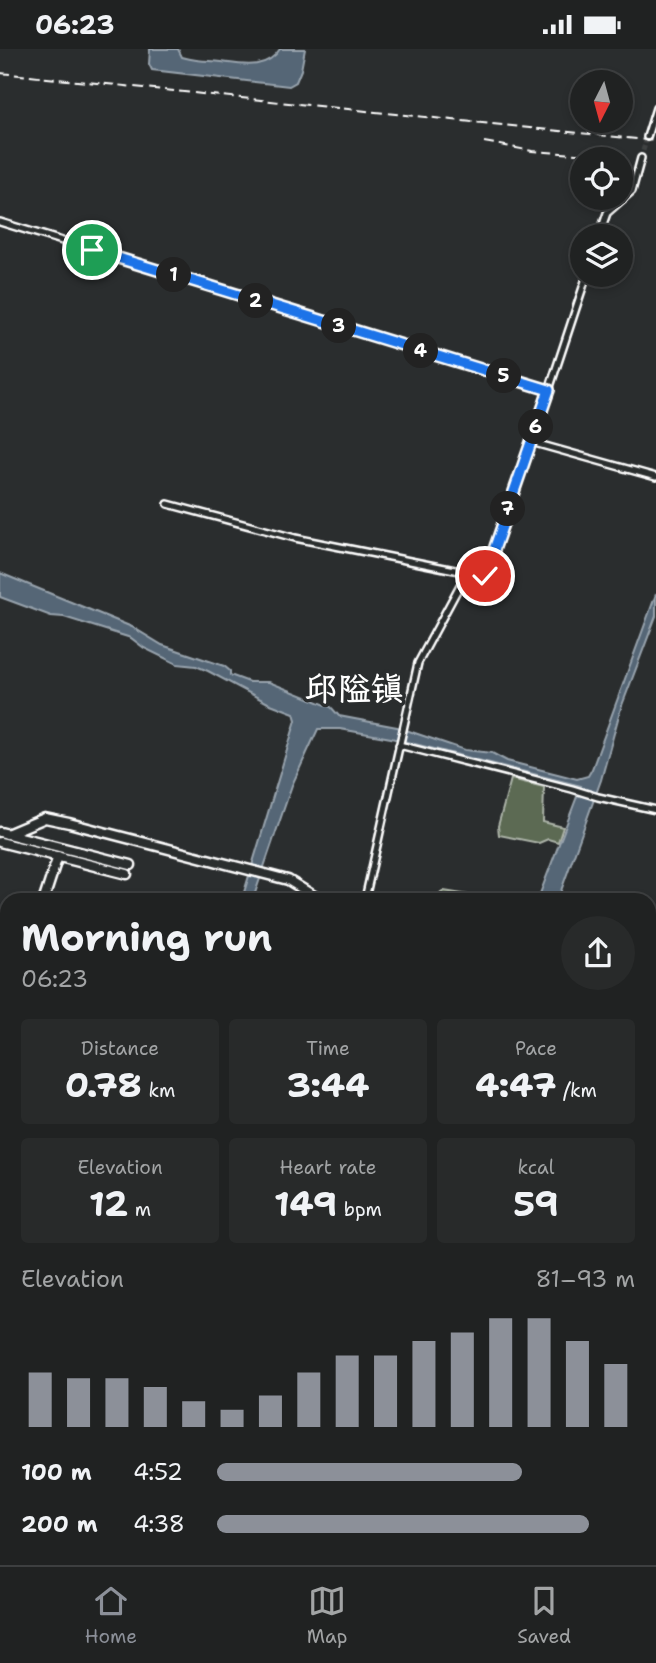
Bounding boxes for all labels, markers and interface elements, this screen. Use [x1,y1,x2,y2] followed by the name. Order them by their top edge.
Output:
[35,7,115,42] text: 06:23
[570,70,634,133] north arrow
[570,70,633,287] map controls
[570,147,633,210] button: locate
[62,220,122,280] pin
[570,224,633,287] button: layers
[73,231,111,269] icon: arrive
[156,257,192,293] pin: 1
[169,262,178,287] text: 1
[238,283,274,319] pin: 2
[249,288,262,313] text: 2
[322,309,356,343] pin: 3
[332,313,345,338] text: 3
[404,333,438,369] pin: 4
[414,338,427,363] text: 4
[486,359,522,393] pin: 5
[498,363,509,388] text: 5
[518,409,554,445] pin: 6
[529,414,542,439] text: 6
[490,491,526,526] pin: 7
[501,496,514,521] text: 7
[455,546,515,606] pin
[466,557,504,595] icon: check
[305,666,404,711] district label: 邱隘镇
[21,912,272,963] text: Morning run
[561,916,635,990] button: share
[21,964,88,994] text: 06:23
[81,1036,159,1061] text: Distance
[306,1036,350,1061] text: Time
[515,1036,557,1061] text: Pace
[65,1061,142,1108] text: 0.78
[286,1061,370,1108] text: 3:44
[475,1061,556,1108] text: 4:47
[142,1078,175,1103] text: km
[556,1078,597,1103] text: /km
[77,1155,163,1180] text: Elevation
[280,1155,376,1180] text: Heart rate
[518,1155,554,1180] text: kcal
[89,1180,128,1227] text: 12
[274,1180,337,1227] text: 149
[513,1180,559,1227] text: 59
[128,1197,151,1222] text: m
[337,1197,382,1222] text: bpm
[21,1264,124,1294] text: Elevation
[535,1264,635,1294] text: 81–93 m
[21,1457,92,1487] text: 100 m
[133,1457,183,1487] text: 4:52
[21,1509,98,1539] text: 200 m
[133,1509,185,1539] text: 4:38
[85,1582,137,1649] tab: Home
[307,1582,347,1649] tab: Map
[517,1582,571,1649] tab: Saved

